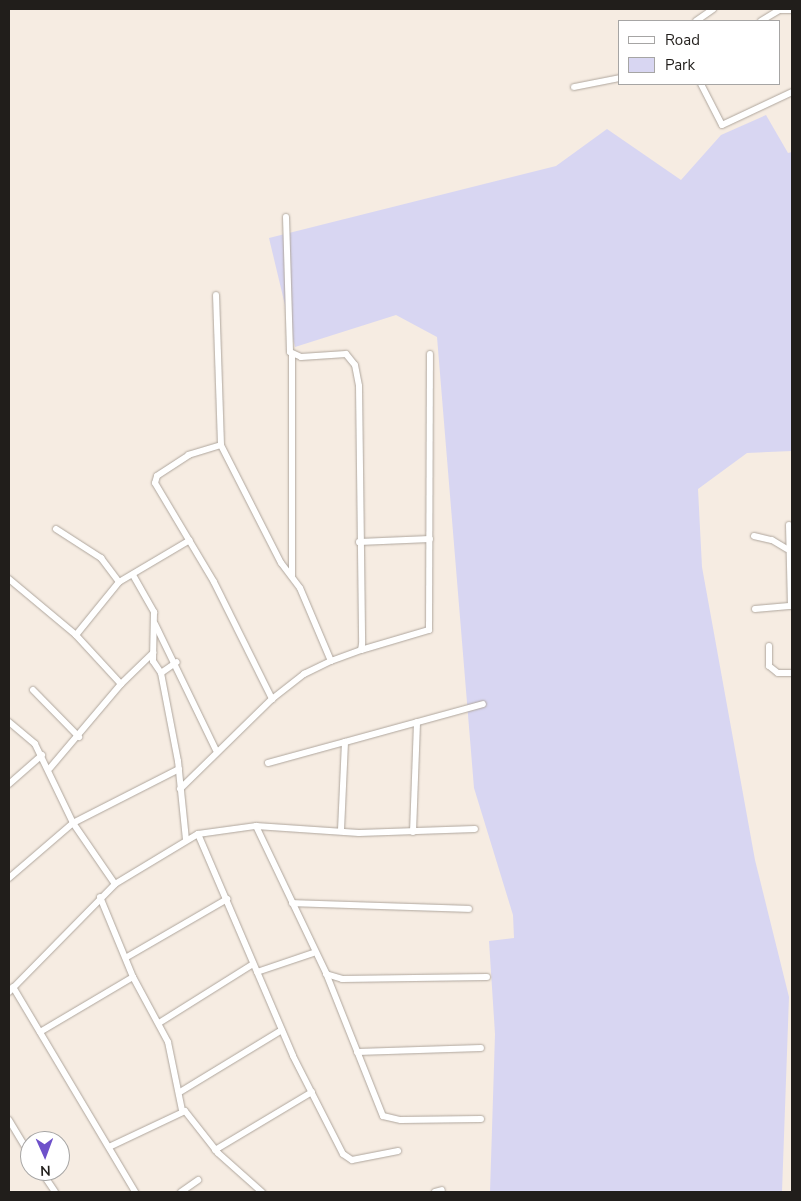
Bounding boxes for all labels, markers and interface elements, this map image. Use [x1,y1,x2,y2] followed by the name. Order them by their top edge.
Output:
[618,20,781,85] legend
[665,30,700,50] text: Road
[665,55,695,75] text: Park
[20,1131,70,1181] north arrow
[40,1161,51,1180] text: N

